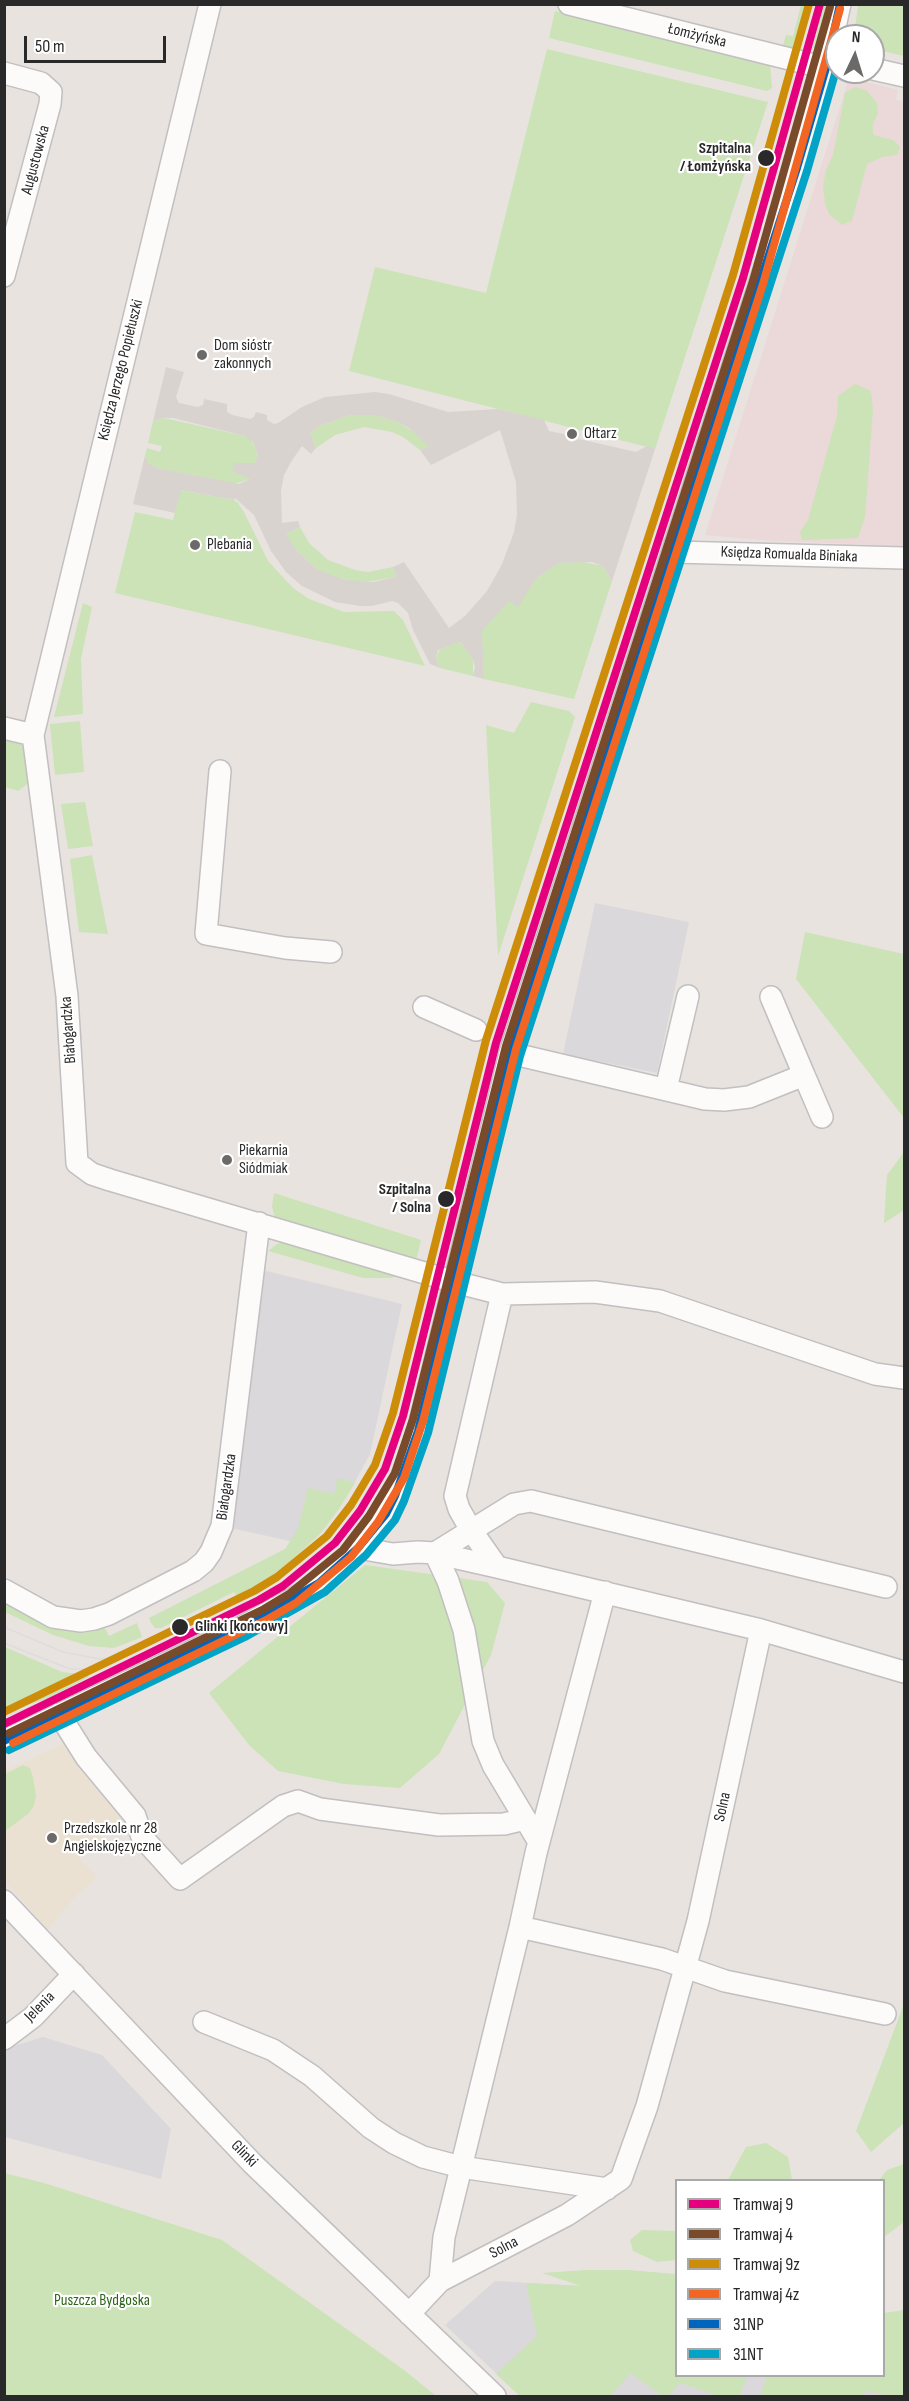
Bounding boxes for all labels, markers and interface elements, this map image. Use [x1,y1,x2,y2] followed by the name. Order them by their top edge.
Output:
[666,19,728,53] street label: Łomżyńska
[27,24,170,62] scale bar
[825,24,885,84] north arrow
[851,28,861,47] text: N
[35,36,65,57] text: 50 m
[18,123,54,197] street label: Augustowska
[680,139,751,177] place label: Szpitalna / Łomżyńska
[756,148,776,168] marker: Szpitalna / Łomżyńska
[94,298,148,442] street label: Księdza Jerzego Popiełuszki
[214,336,272,374] place label: Dom sióstr zakonnych
[195,348,209,362] marker: Dom sióstr zakonnych
[584,424,617,444] place label: Ołtarz
[565,427,579,441] marker: Ołtarz
[207,535,252,555] place label: Plebania
[188,538,202,552] marker: Plebania
[720,543,858,567] street label: Księdza Romualda Biniaka
[57,996,81,1064] street label: Białogardzka
[239,1141,288,1179] place label: Piekarnia Siódmiak
[220,1153,234,1167] marker: Piekarnia Siódmiak
[379,1180,431,1218] place label: Szpitalna / Solna
[436,1189,456,1209] marker: Szpitalna / Solna
[213,1452,241,1522] street label: Białogardzka
[170,1617,190,1637] marker: Glinki [końcowy]
[195,1617,288,1637] place label: Glinki [końcowy]
[711,1791,735,1823] street label: Solna
[64,1819,161,1857] place label: Przedszkole nr 28 Angielskojęzyczne
[45,1831,59,1845] marker: Przedszkole nr 28 Angielskojęzyczne
[21,1988,59,2026] street label: Jelenia
[227,2136,261,2172] street label: Glinki
[675,2179,885,2377] legend
[733,2194,793,2215] text: Tramwaj 9
[733,2224,793,2245] text: Tramwaj 4
[486,2233,522,2263] street label: Solna
[733,2254,800,2275] text: Tramwaj 9z
[733,2284,799,2305] text: Tramwaj 4z
[54,2291,150,2311] park label: Puszcza Bydgoska
[733,2314,764,2335] text: 31NP
[733,2344,763,2365] text: 31NT

